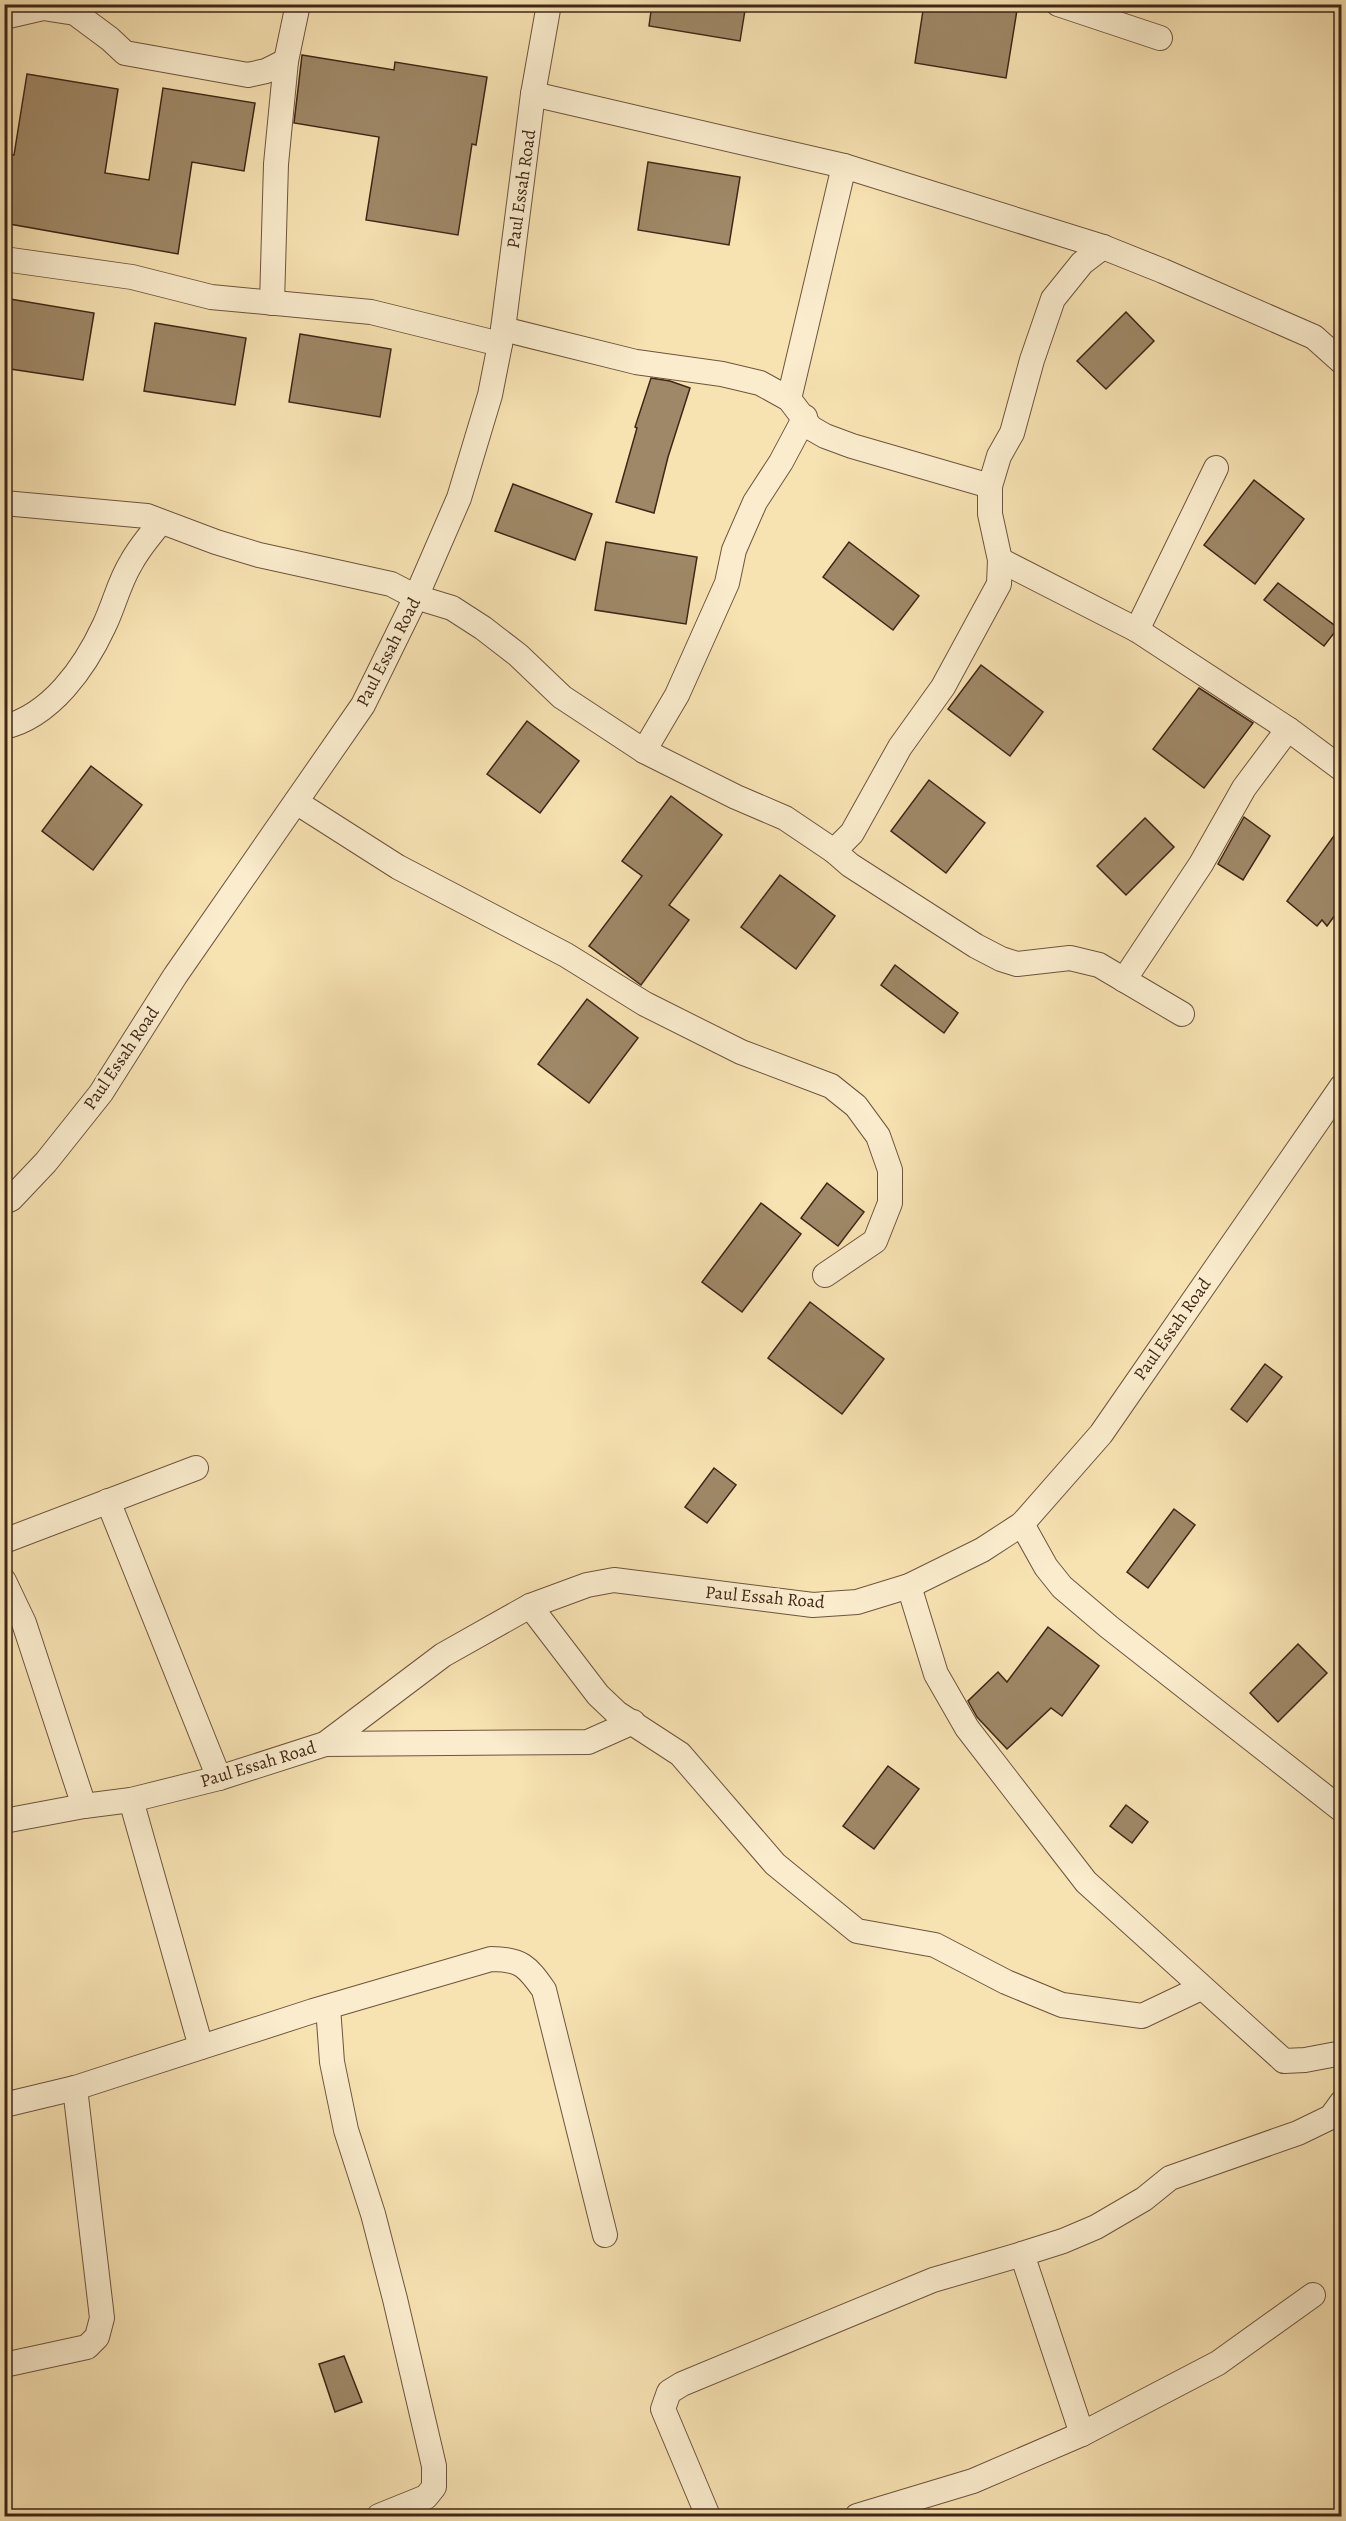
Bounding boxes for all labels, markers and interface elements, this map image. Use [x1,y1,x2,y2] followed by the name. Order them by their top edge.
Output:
[501,128,541,250] street label: Paul Essah Road
[350,593,426,711] street label: Paul Essah Road
[78,1001,165,1114] street label: Paul Essah Road
[1128,1273,1216,1385] street label: Paul Essah Road
[704,1580,826,1614] street label: Paul Essah Road
[197,1735,319,1793] street label: Paul Essah Road

